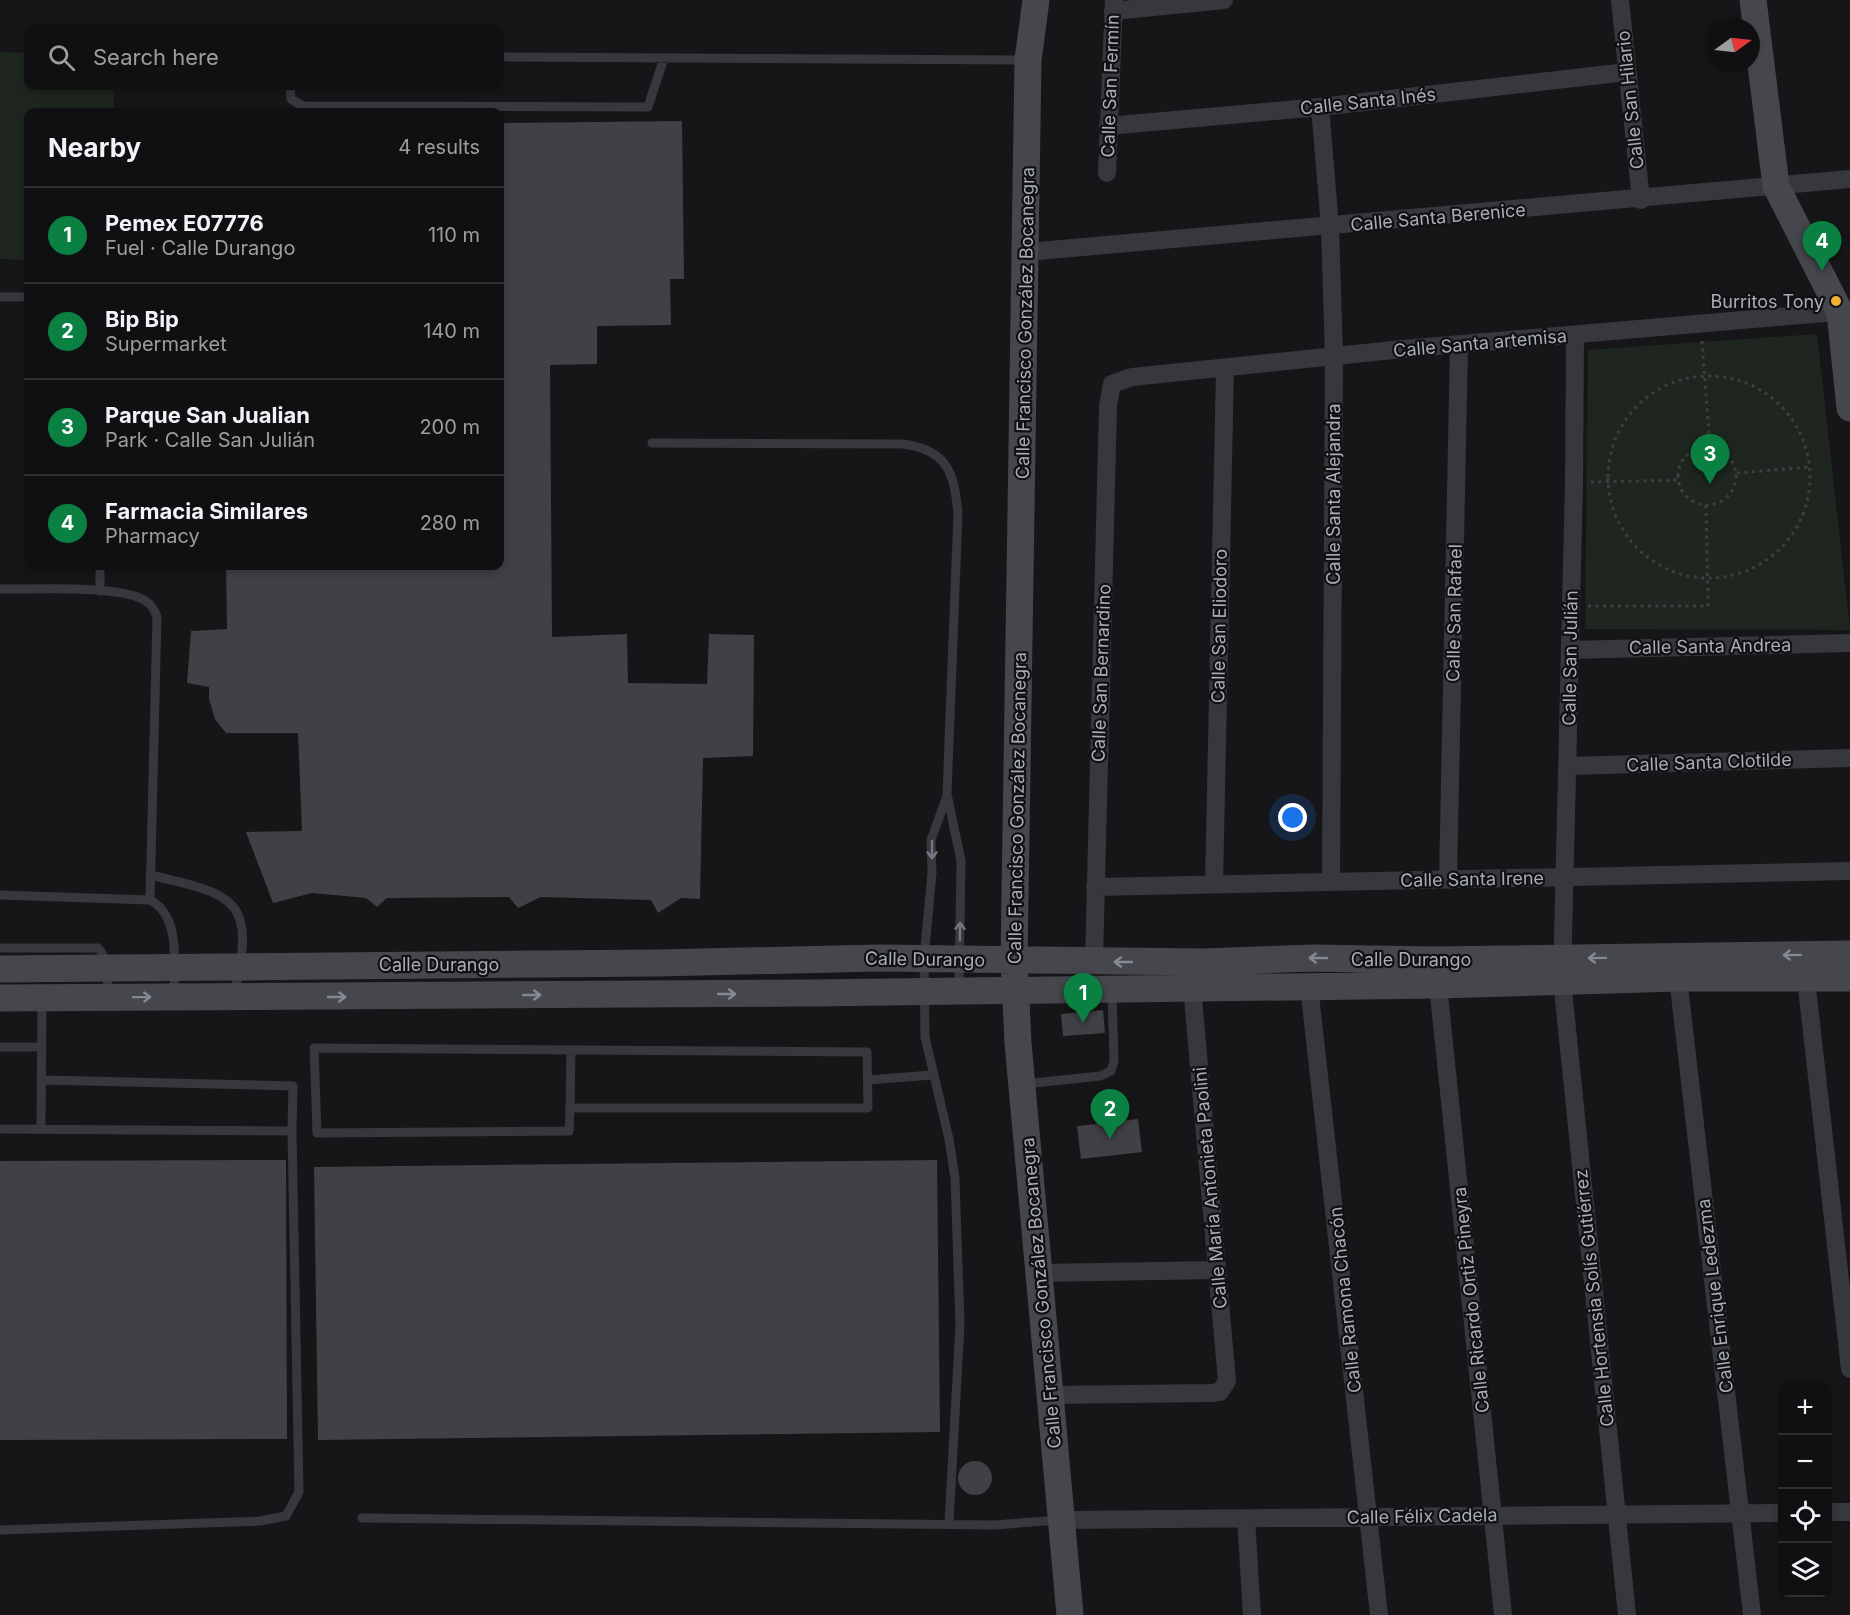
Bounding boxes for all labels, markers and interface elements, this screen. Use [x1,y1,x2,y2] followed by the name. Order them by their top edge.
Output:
[1097,14,1123,158] street label: Calle San Fermín
[1706,18,1760,72] north arrow
[24,24,504,90] search box
[1612,30,1648,170] street label: Calle San Hilario
[45,41,78,74] icon: search
[93,44,219,70] text: Search here
[1299,83,1437,119] street label: Calle Santa Inés
[48,132,141,163] text: Nearby
[398,135,480,159] text: 4 results
[1012,167,1038,479] street label: Calle Francisco González Bocanegra
[1349,199,1527,235] street label: Calle Santa Berenice
[105,210,264,236] text: Pemex E07776
[1802,222,1842,271] pin: 4
[63,223,72,247] text: 1
[428,223,480,247] text: 110 m
[105,236,295,260] text: Fuel · Calle Durango
[1711,291,1824,312] place label: Burritos Tony
[1829,294,1843,308] marker: Burritos Tony
[105,306,179,332] text: Bip Bip
[61,319,74,343] text: 2
[423,319,480,343] text: 140 m
[1392,325,1568,361] street label: Calle Santa artemisa
[105,332,227,356] text: Supermarket
[105,402,310,428] text: Parque San Jualian
[1323,403,1344,585] street label: Calle Santa Alejandra
[61,415,74,439] text: 3
[419,415,480,439] text: 200 m
[105,428,315,452] text: Park · Calle San Julián
[1690,434,1730,484] pin: 3
[105,498,308,524] text: Farmacia Similares
[61,511,74,535] text: 4
[420,511,480,535] text: 280 m
[105,524,200,548] text: Pharmacy
[1442,544,1466,682] street label: Calle San Rafael
[1207,549,1231,703] street label: Calle San Eliodoro
[1087,584,1115,762] street label: Calle San Bernardino
[1558,590,1582,726] street label: Calle San Julián
[1629,634,1791,658] street label: Calle Santa Andrea
[1004,652,1030,964] street label: Calle Francisco González Bocanegra
[1626,749,1792,775] street label: Calle Santa Clotilde
[1278,803,1307,832] your location
[926,839,938,859] one-way arrow
[1400,867,1544,891] street label: Calle Santa Irene
[954,922,966,942] one-way arrow
[865,947,985,971] street label: Calle Durango
[1351,949,1471,970] street label: Calle Durango
[1782,949,1802,961] one-way arrow
[1308,952,1328,964] one-way arrow
[1587,952,1607,964] one-way arrow
[379,954,499,975] street label: Calle Durango
[1113,956,1133,968] one-way arrow
[1064,974,1102,1023] pin: 1
[717,988,737,1000] one-way arrow
[522,990,542,1001] one-way arrow
[132,991,152,1003] one-way arrow
[327,991,347,1003] one-way arrow
[1189,1066,1231,1310] street label: Calle María Antonieta Paolini
[1090,1090,1130,1139] pin: 2
[1017,1137,1065,1449] street label: Calle Francisco González Bocanegra
[1570,1168,1618,1428] street label: Calle Hortensia Solís Gutiérrez
[1449,1186,1493,1414] street label: Calle Ricardo Ortiz Pineyra
[1693,1198,1737,1394] street label: Calle Enrique Ledezma
[1325,1206,1365,1394] street label: Calle Ramona Chacón
[1778,1381,1832,1597] map controls
[1778,1381,1832,1435] button: +
[1778,1435,1832,1489] button: −
[1778,1489,1832,1543] button: locate
[1346,1504,1498,1528] street label: Calle Félix Cadela
[1778,1543,1832,1597] button: layers

